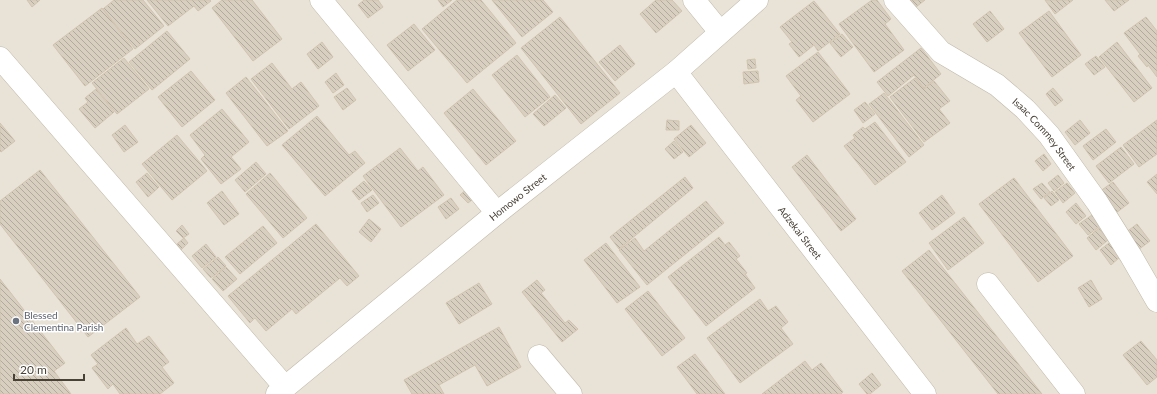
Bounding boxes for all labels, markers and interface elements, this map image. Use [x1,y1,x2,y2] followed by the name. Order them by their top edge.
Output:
[1010,95,1079,173] street label: Isaac Commey Street
[487,170,549,223] street label: Homowo Street
[776,204,825,262] street label: Adzekai Street
[24,309,103,333] place label: Blessed Clementina Parish
[11,316,21,326] marker: Blessed Clementina Parish
[14,356,84,382] scale bar
[20,362,47,377] text: 20 m

